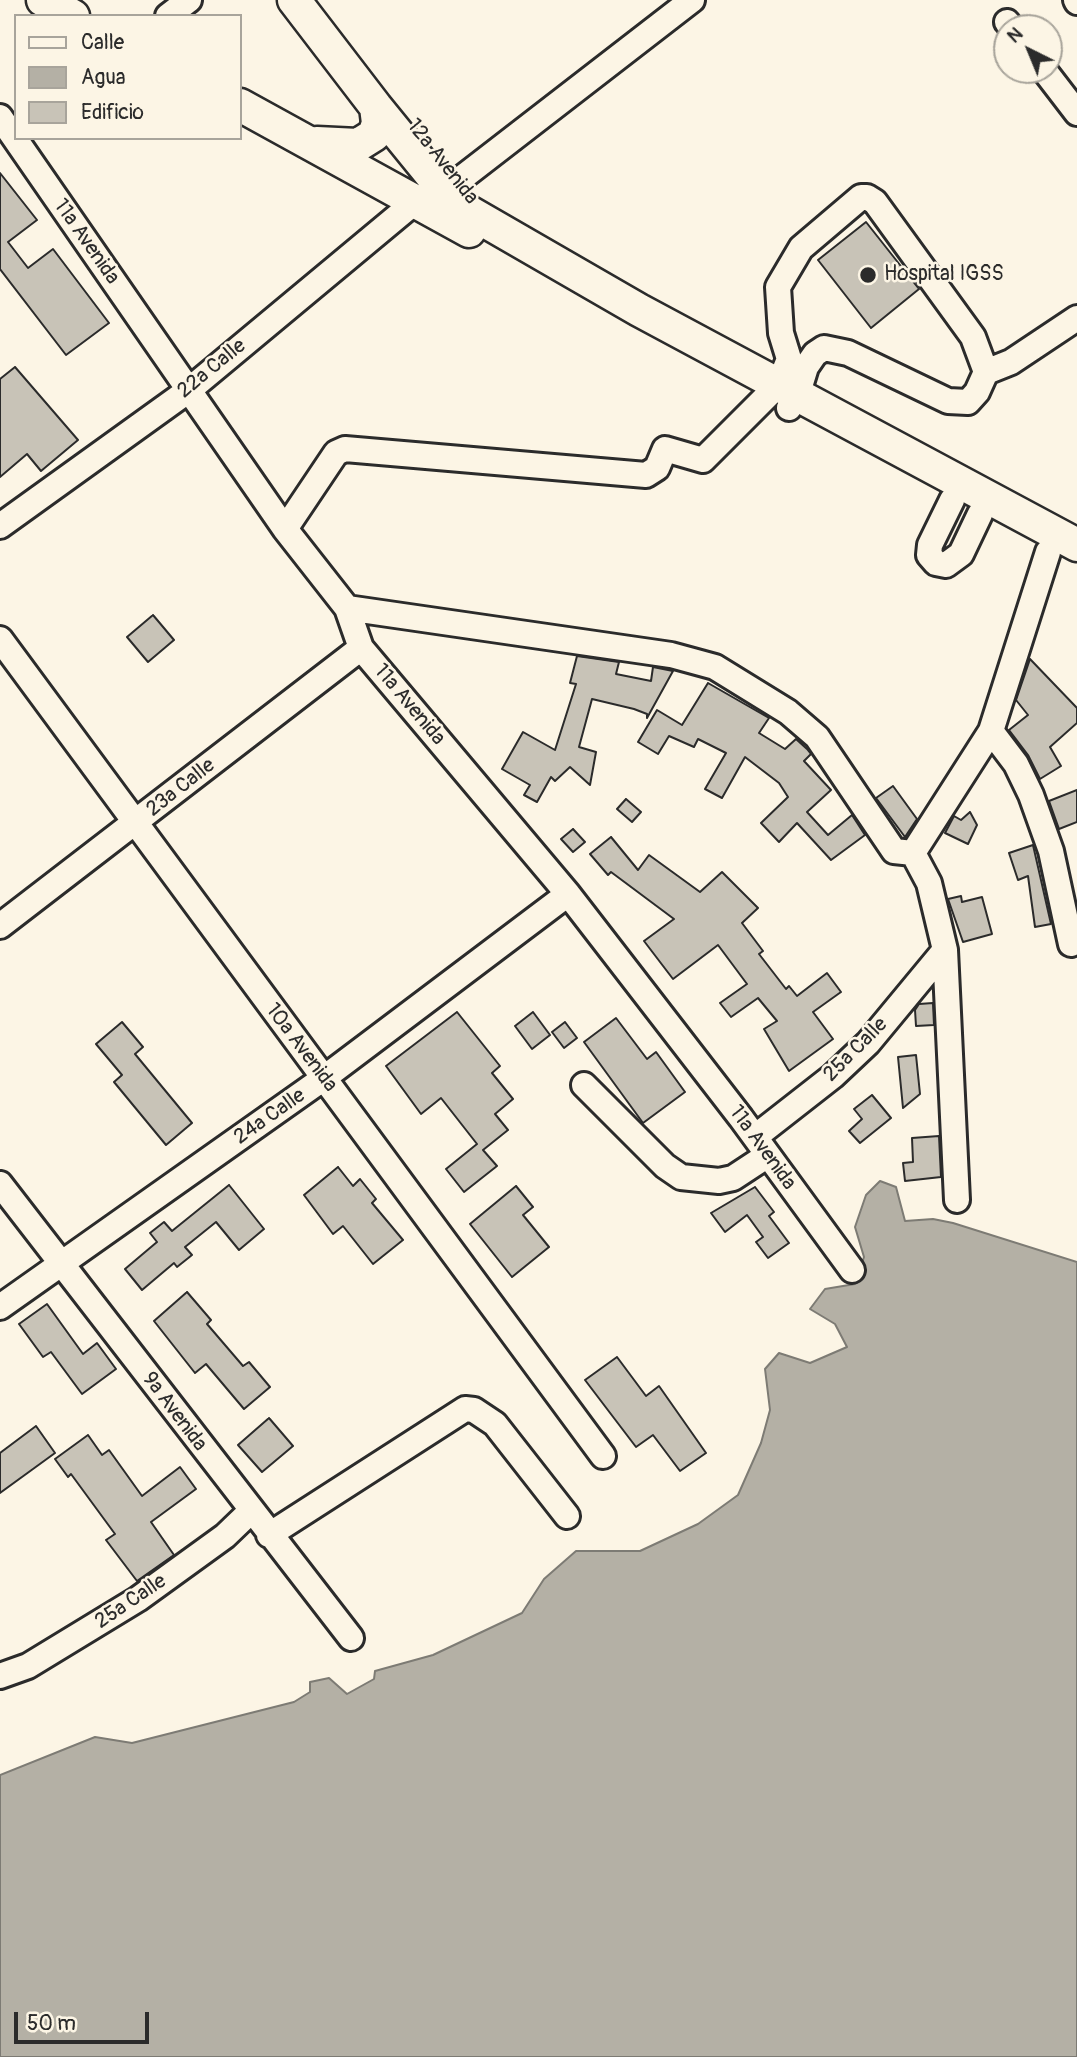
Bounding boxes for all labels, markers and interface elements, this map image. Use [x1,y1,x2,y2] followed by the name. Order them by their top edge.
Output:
[14,14,242,140] legend
[993,14,1063,84] north arrow
[1002,22,1028,48] text: N
[81,29,124,56] text: Calle
[81,64,126,91] text: Agua
[81,99,144,126] text: Edificio
[401,114,483,210] street label: 12a Avenida
[48,195,124,289] street label: 11a Avenida
[884,262,1004,288] place label: Hospital IGSS
[858,265,878,285] marker: Hospital IGSS
[173,334,251,404] street label: 22a Calle
[368,659,450,751] street label: 11a Avenida
[142,753,220,823] street label: 23a Calle
[260,999,342,1097] street label: 10a Avenida
[819,1013,893,1087] street label: 25a Calle
[229,1083,311,1151] street label: 24a Calle
[723,1101,801,1195] street label: 11a Avenida
[136,1367,212,1457] street label: 9a Avenida
[91,1569,171,1635] street label: 25a Calle
[18,1997,152,2041] scale bar
[27,2010,76,2037] text: 50 m

